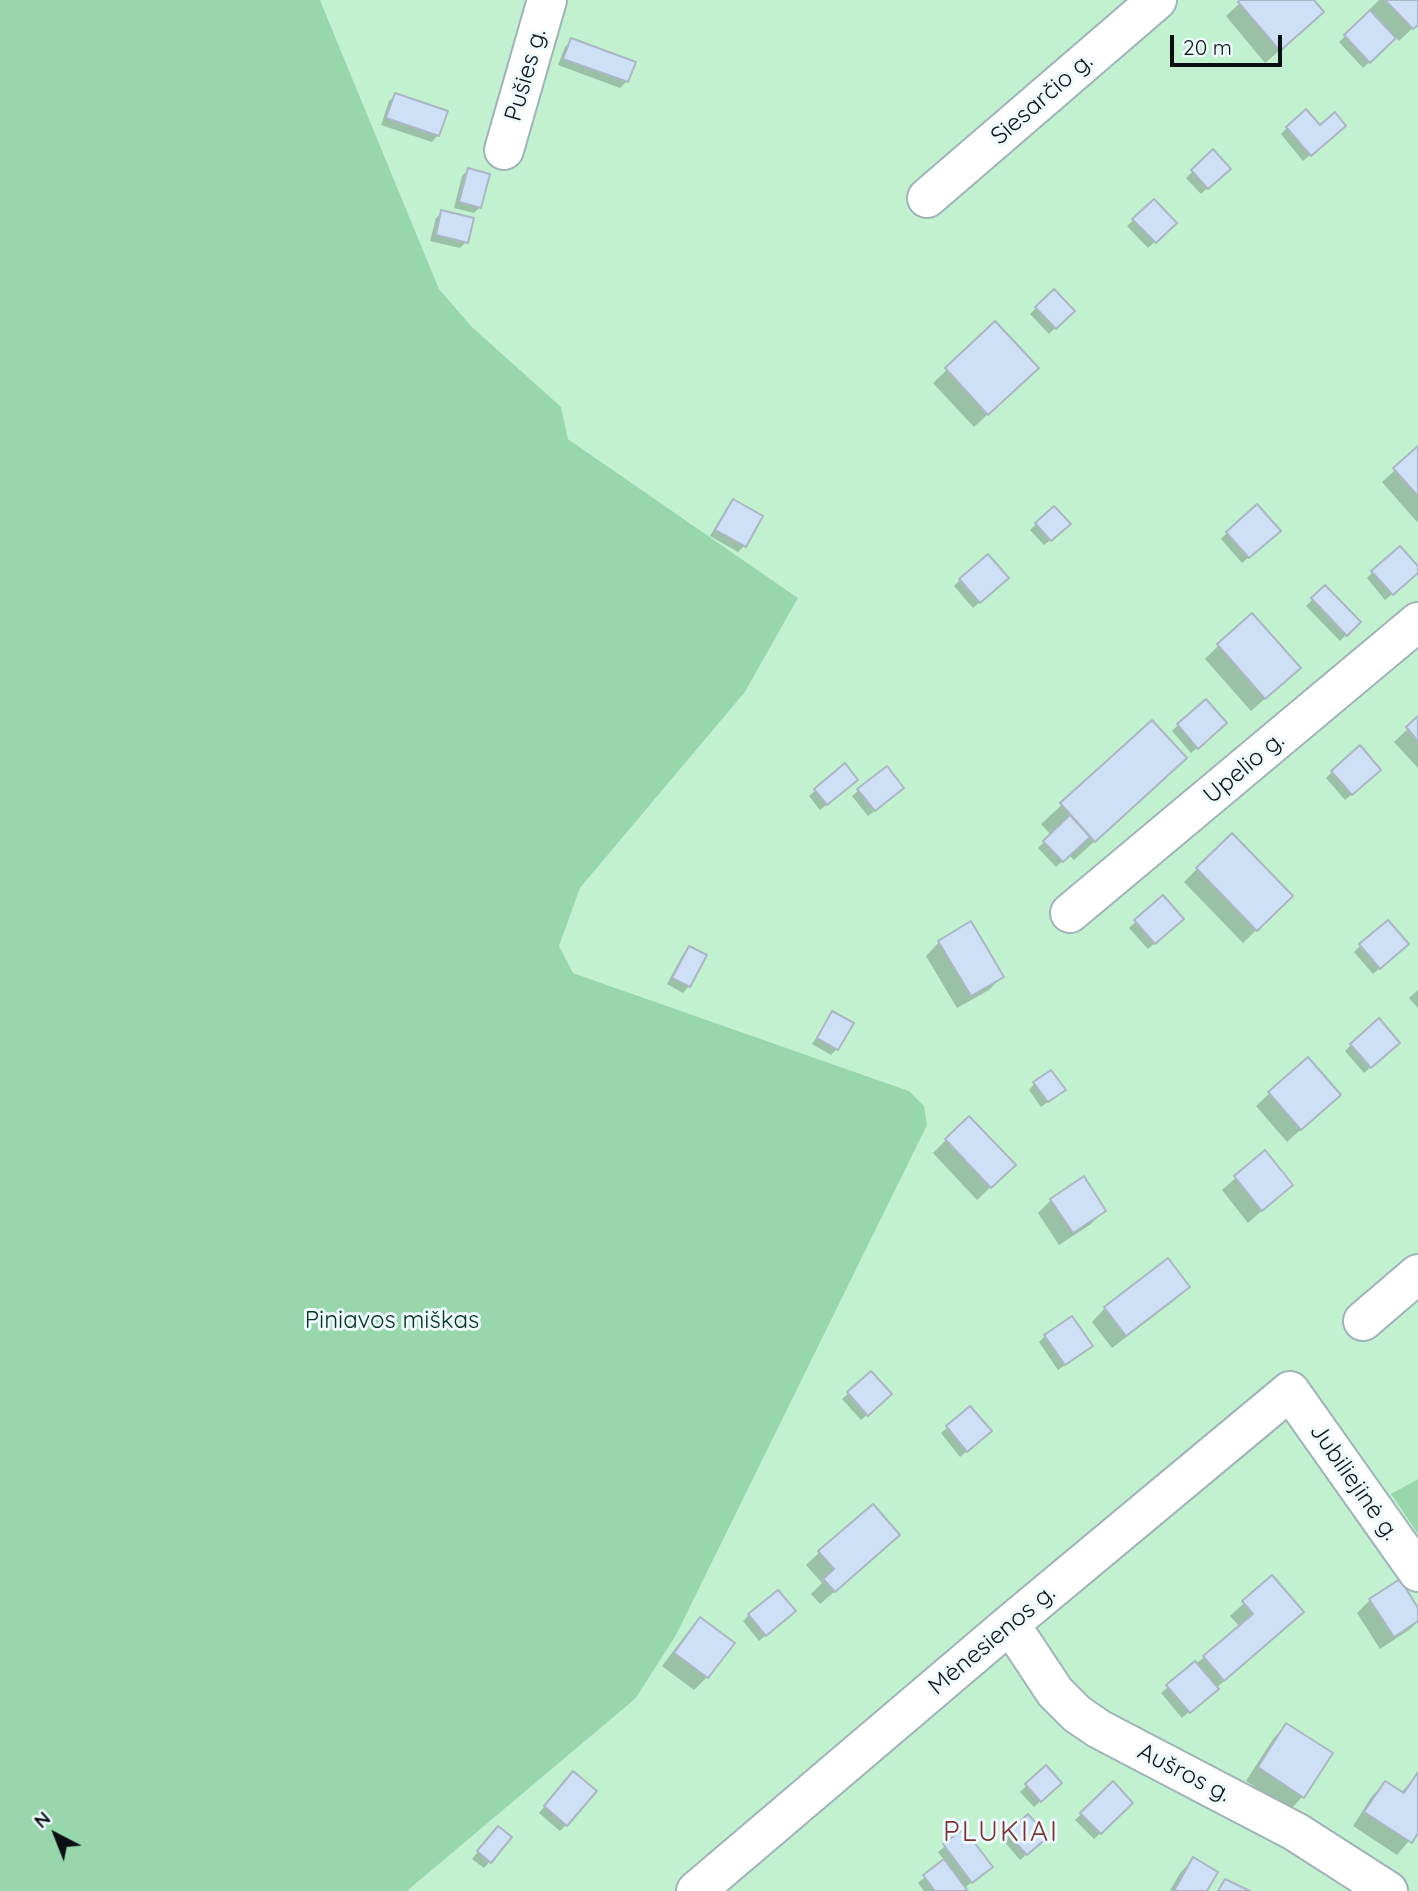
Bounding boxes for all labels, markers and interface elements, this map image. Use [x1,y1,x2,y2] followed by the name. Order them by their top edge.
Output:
[1173,21,1285,65] scale bar
[499,25,553,125] street label: Pušies g.
[1183,34,1232,60] text: 20 m
[985,47,1099,151] street label: Siesarčio g.
[1198,726,1290,810] street label: Upelio g.
[305,1307,479,1335] park label: Piniavos miškas
[1303,1418,1405,1546] street label: Jubiliejinė g.
[923,1579,1061,1701] street label: Mėnesienos g.
[1133,1737,1235,1809] street label: Aušros g.
[21,1800,91,1870] north arrow
[29,1806,55,1833] text: N
[944,1816,1058,1850] district label: PLUKIAI

